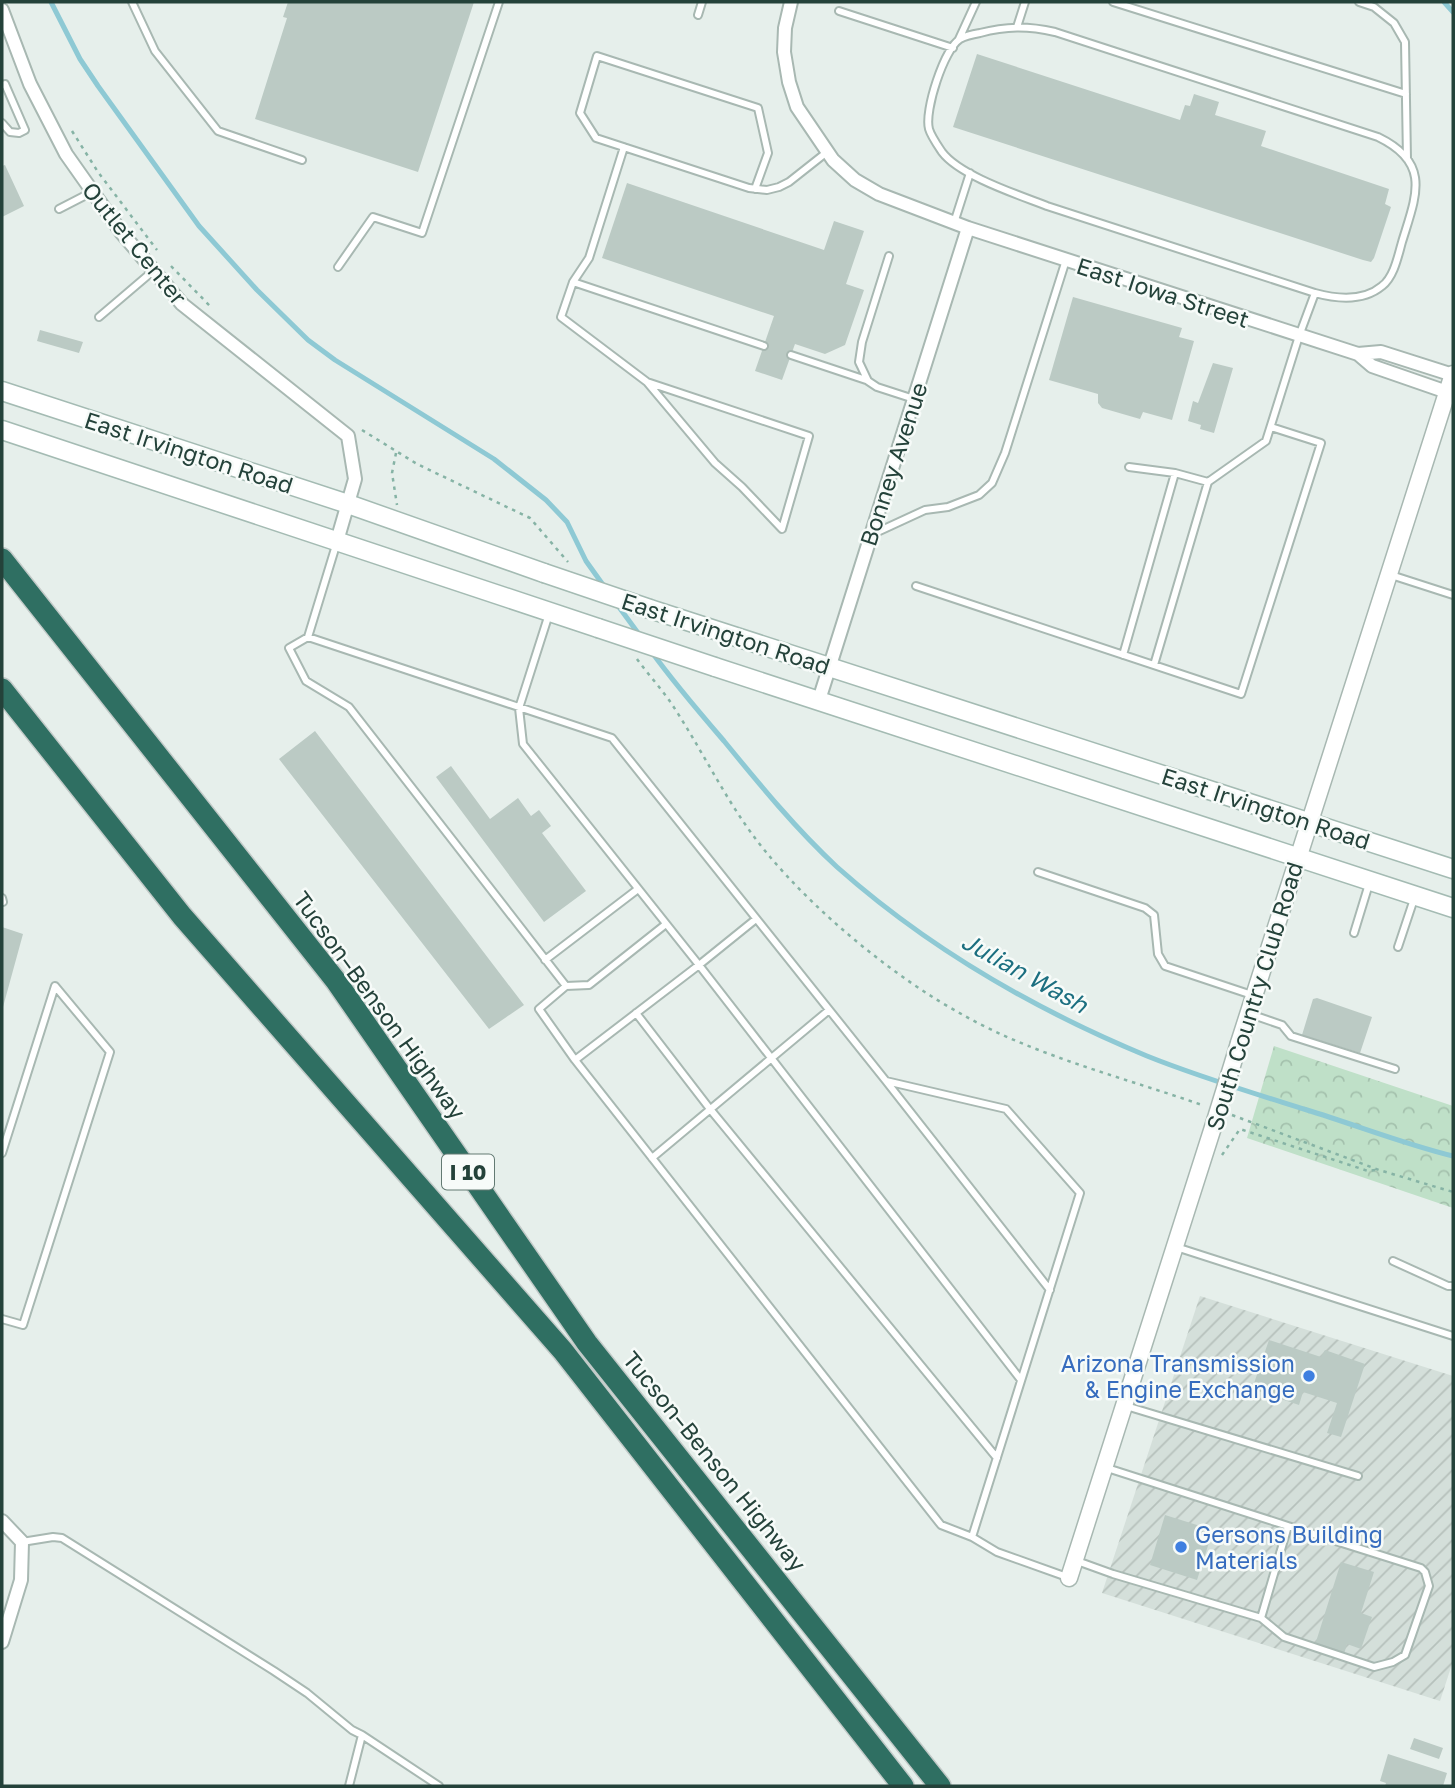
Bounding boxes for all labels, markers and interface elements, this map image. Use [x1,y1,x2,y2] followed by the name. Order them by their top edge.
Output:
[77,176,193,310] street label: Outlet Center
[1073,251,1253,333] street label: East Iowa Street
[853,379,933,549] street label: Bonney Avenue
[81,405,297,499] street label: East Irvington Road
[618,586,834,680] street label: East Irvington Road
[1158,761,1374,855] street label: East Irvington Road
[1200,858,1308,1134] street label: South Country Club Road
[288,886,472,1125] street label: Tucson–Benson Highway
[957,926,1094,1019] water label: Julian Wash
[442,1154,494,1190] road number: I 10
[618,1345,812,1577] street label: Tucson–Benson Highway
[1061,1349,1295,1403] place label: Arizona Transmission & Engine Exchange
[1301,1368,1317,1384] marker: Arizona Transmission & Engine Exchange
[1195,1520,1383,1574] place label: Gersons Building Materials
[1173,1539,1189,1555] marker: Gersons Building Materials

